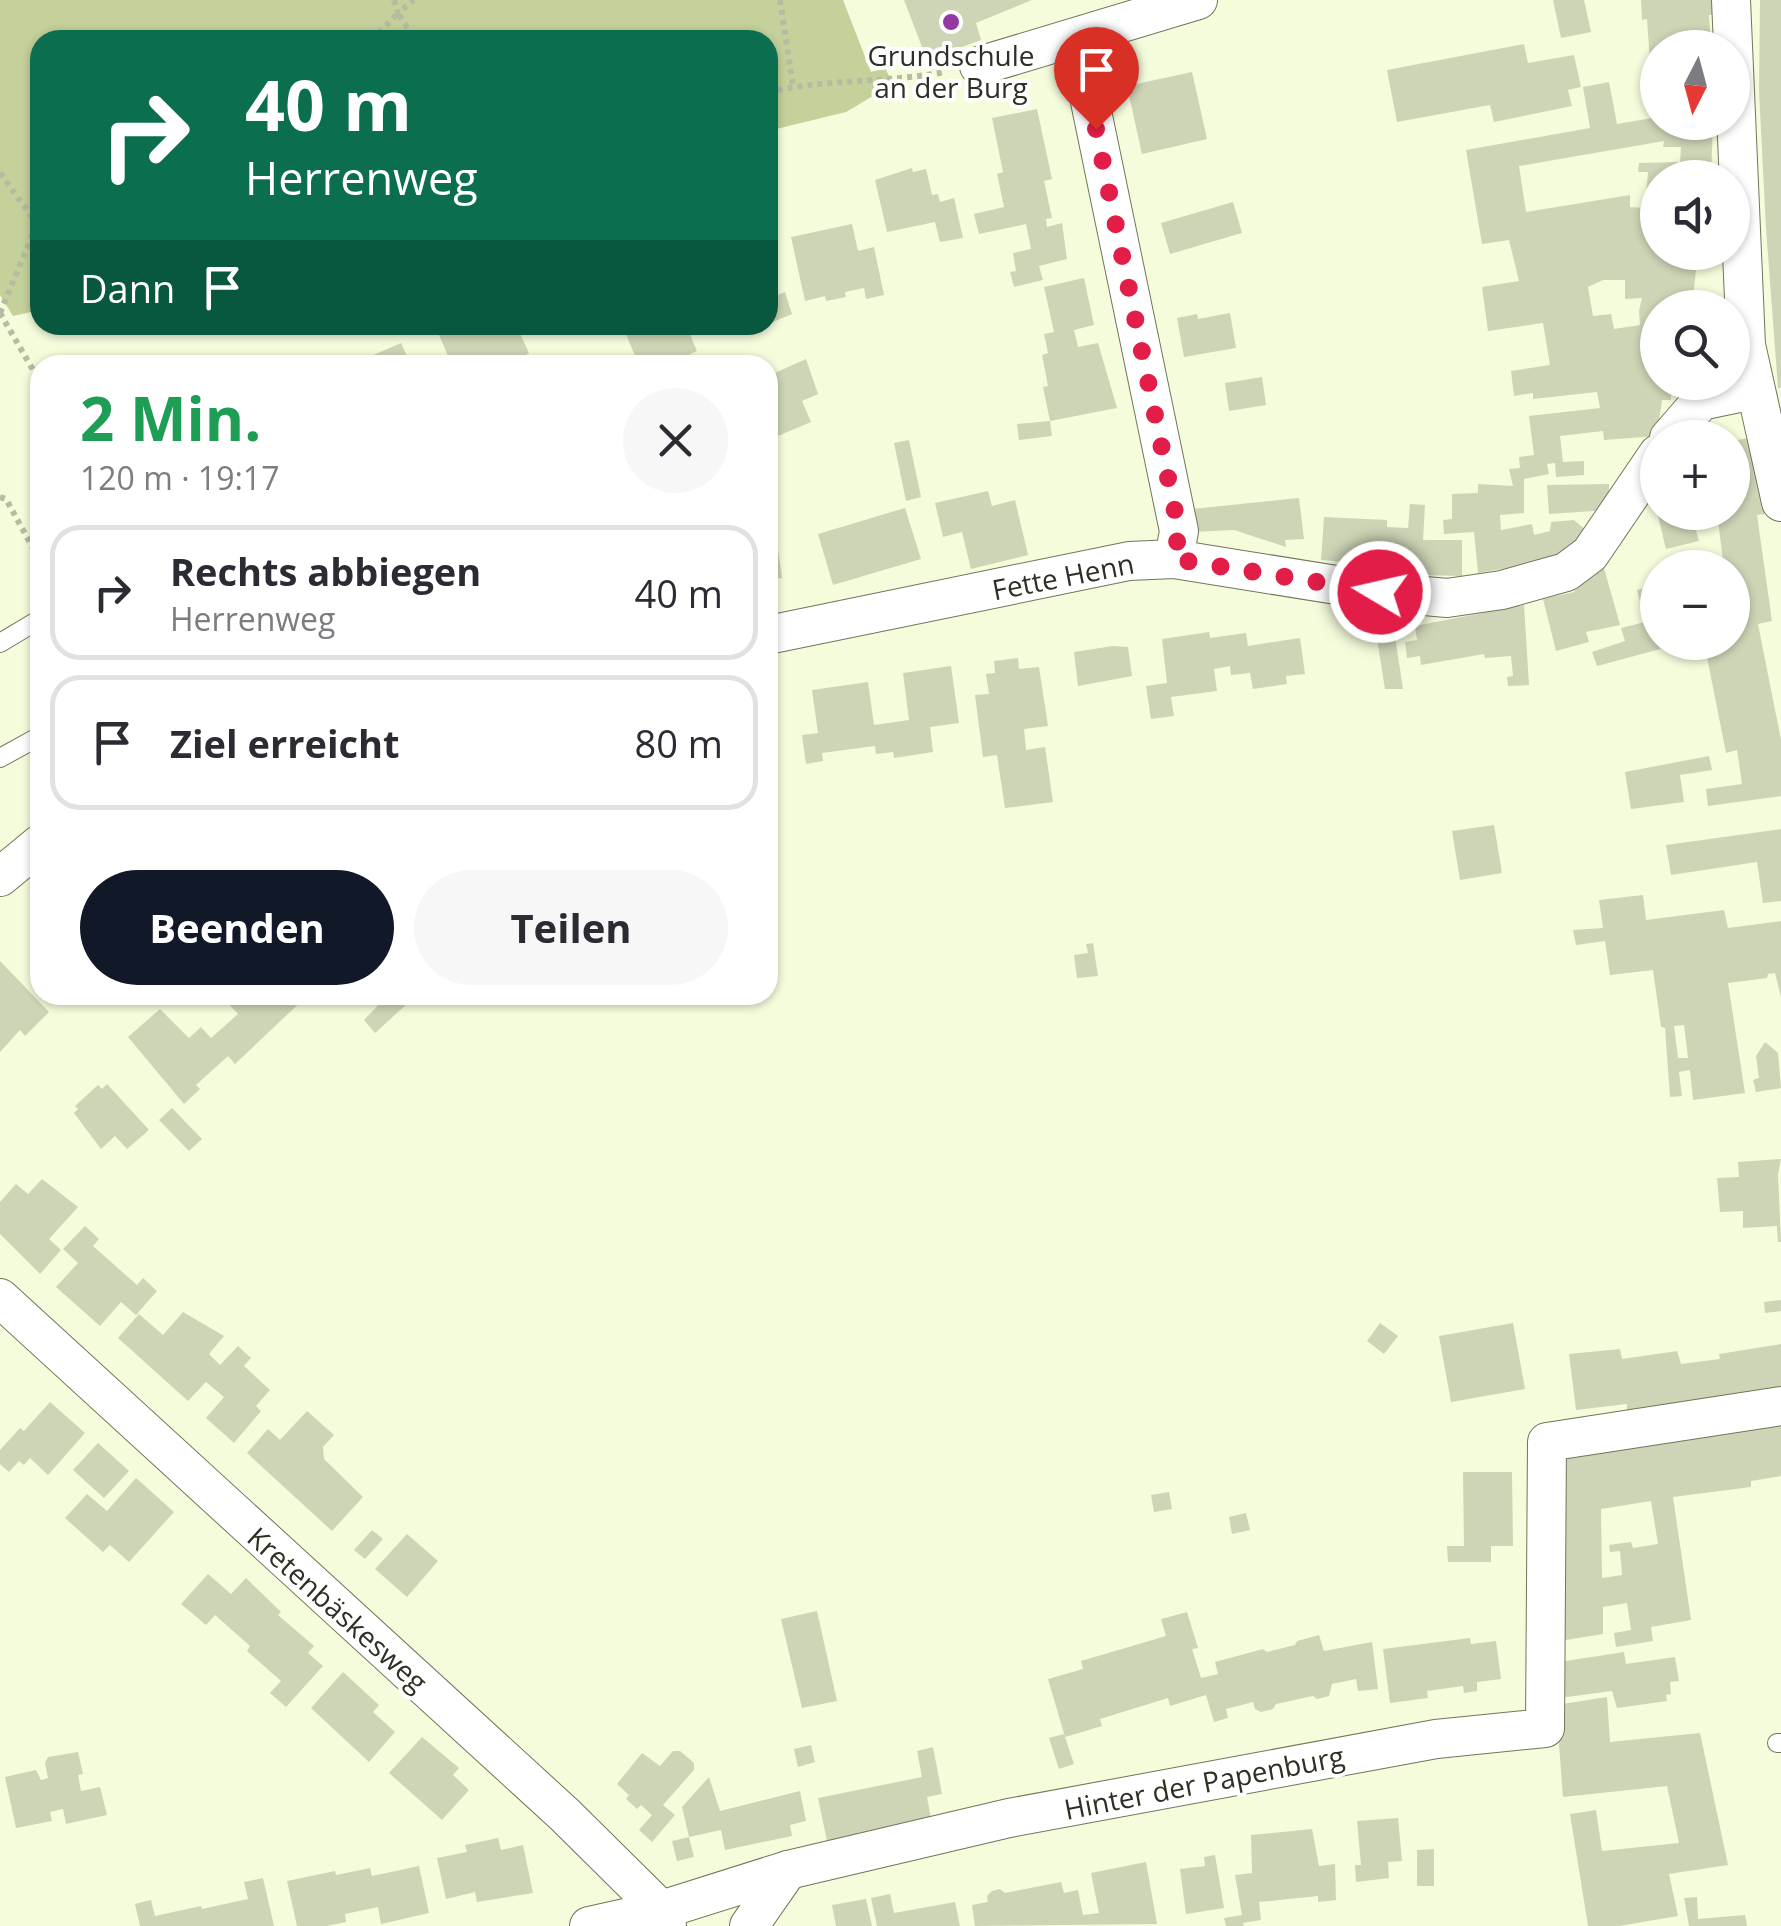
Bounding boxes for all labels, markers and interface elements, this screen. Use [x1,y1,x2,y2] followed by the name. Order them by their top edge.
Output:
[940,11,962,33] marker: Grundschule an der Burg
[1054,27,1139,130] pin
[1640,30,1750,140] north arrow
[1640,30,1750,660] map controls
[867,36,1035,106] place label: Grundschule an der Burg
[1069,42,1124,97] icon: arrive
[245,56,412,152] text: 40 m
[80,70,210,200] icon: right
[245,147,478,208] text: Herrenweg
[1640,160,1750,270] button: sound
[195,260,250,315] icon: arrive
[80,262,175,314] text: Dann
[1640,290,1750,400] button: search
[80,377,261,459] text: 2 Min.
[623,388,728,493] button: close
[1640,420,1750,530] button: +
[80,456,279,499] text: 120 m · 19:17
[1328,540,1432,644] position arrow
[989,544,1137,608] street label: Fette Henn
[170,545,481,597] text: Rechts abbiegen
[1640,550,1750,660] button: −
[85,565,140,620] icon: right
[634,567,723,619] text: 40 m
[170,597,335,640] text: Herrenweg
[85,715,140,770] icon: arrive
[170,717,400,769] text: Ziel erreicht
[634,717,723,769] text: 80 m
[80,870,394,985] button: Beenden
[414,870,728,985] button: Teilen
[240,1518,436,1700] street label: Kretenbäskesweg
[1061,1736,1347,1828] street label: Hinter der Papenburg

